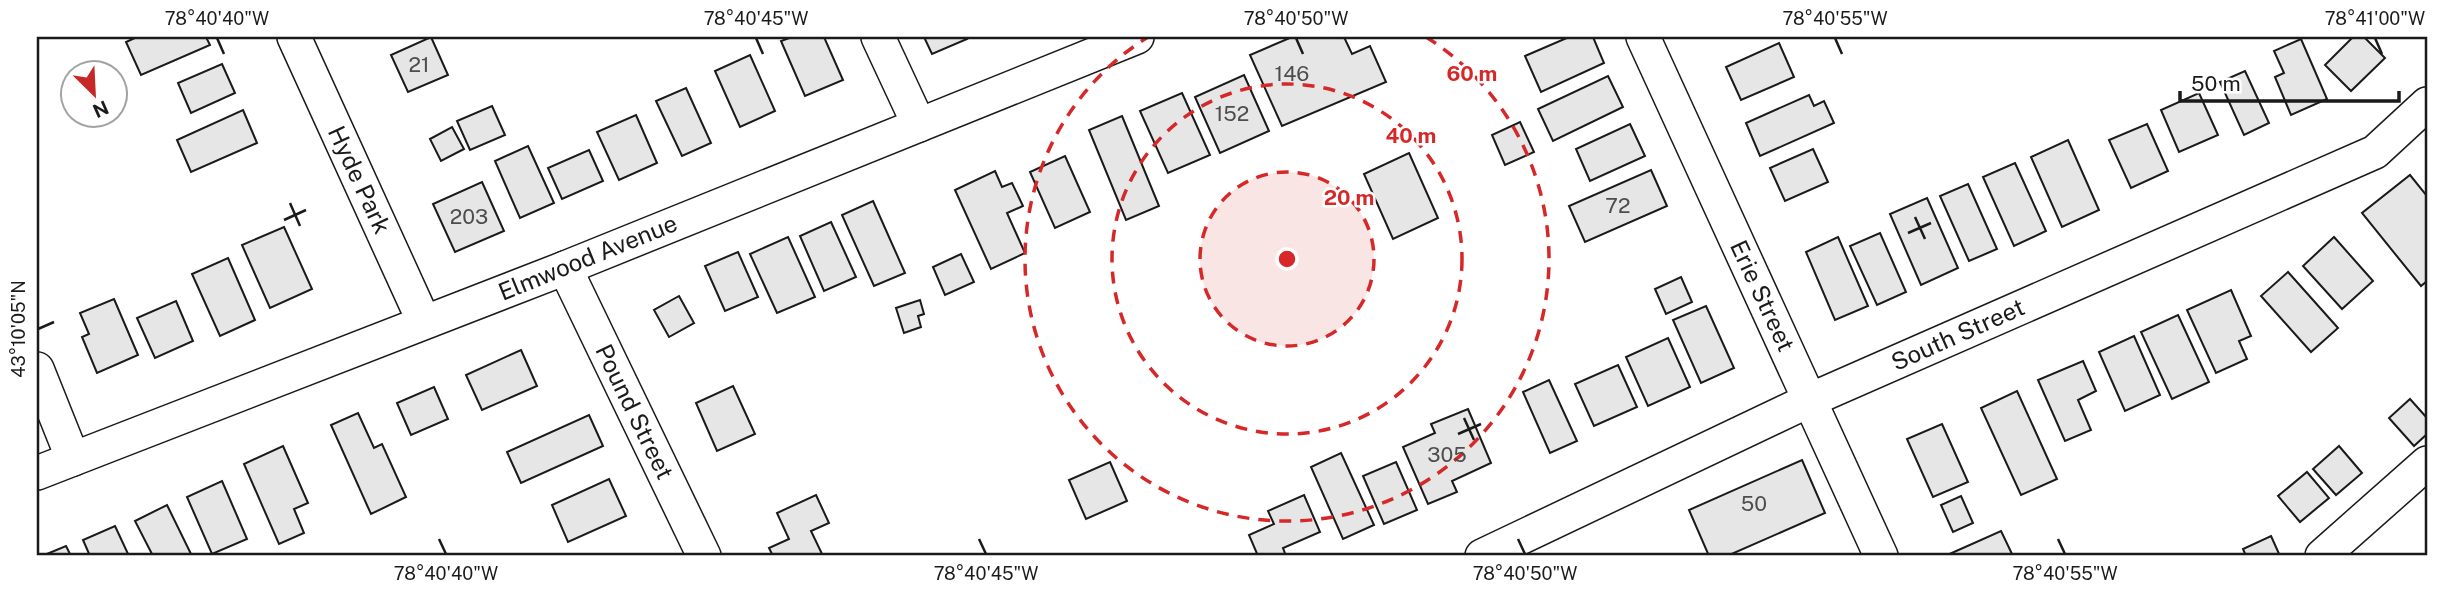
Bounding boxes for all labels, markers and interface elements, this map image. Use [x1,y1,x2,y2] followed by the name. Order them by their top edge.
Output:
[165,8,269,29] text: 78°40'40"W
[704,8,808,29] text: 78°40'45"W
[1244,8,1348,29] text: 78°40'50"W
[1782,8,1888,29] text: 78°40'55"W
[2325,8,2425,29] text: 78°41'00"W
[408,52,430,77] house number: 21
[60,60,130,130] north arrow
[2180,60,2399,104] scale bar
[1275,61,1309,86] house number: 146
[1447,61,1497,86] text: 60 m
[2191,71,2241,96] text: 50 m
[90,96,112,123] text: N
[1215,101,1249,126] house number: 152
[323,121,397,238] street label: Hyde Park
[1386,123,1436,148] text: 40 m
[1324,185,1374,210] text: 20 m
[1605,193,1631,218] house number: 72
[450,204,488,229] house number: 203
[494,208,681,306] street label: Elmwood Avenue
[1725,236,1801,356] street label: Erie Street
[1275,247,1299,271] centre of rings
[8,280,29,378] text: 43°10'05"N
[1887,292,2028,376] street label: South Street
[590,339,680,484] street label: Pound Street
[1427,442,1467,467] house number: 305
[1741,491,1767,516] house number: 50
[394,563,498,584] text: 78°40'40"W
[934,563,1038,584] text: 78°40'45"W
[1473,563,1577,584] text: 78°40'50"W
[2012,563,2118,584] text: 78°40'55"W

